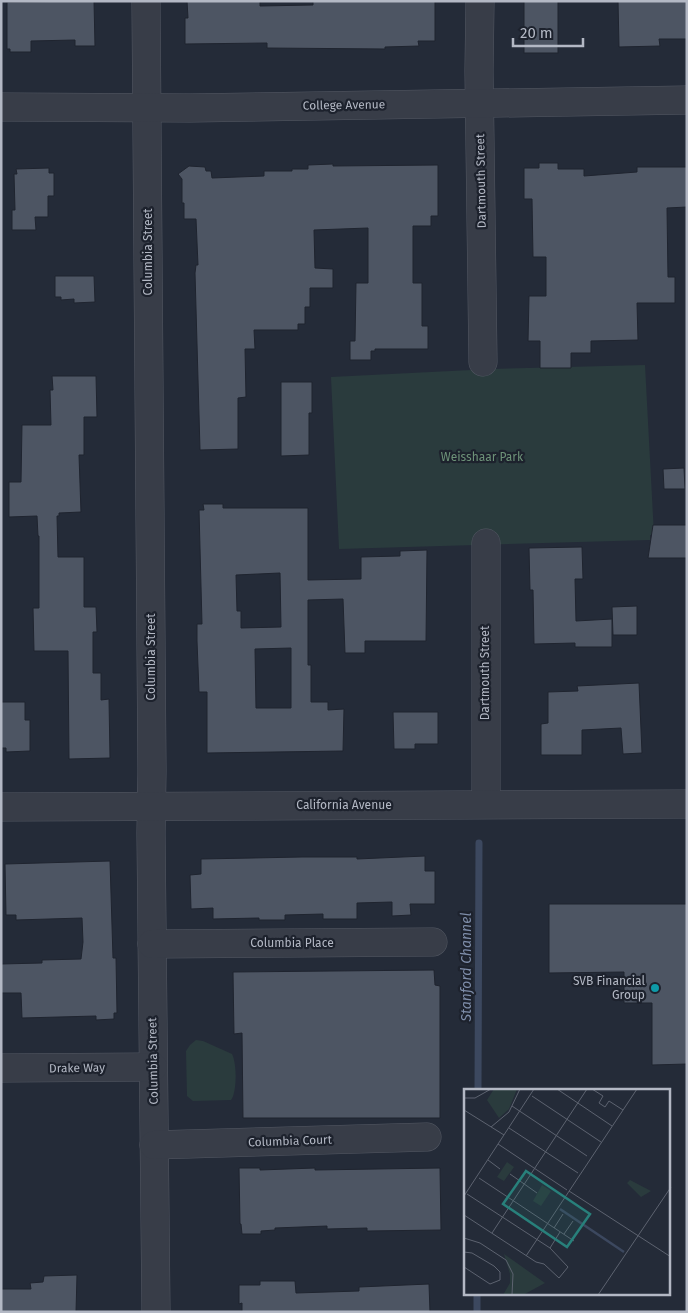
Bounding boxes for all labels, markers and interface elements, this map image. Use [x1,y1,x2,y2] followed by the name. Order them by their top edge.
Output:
[513,15,583,47] scale bar
[520,24,553,42] text: 20 m
[303,97,385,113] street label: College Avenue
[473,133,489,228] street label: Dartmouth Street
[141,208,155,296] street label: Columbia Street
[441,450,524,464] park label: Weisshaar Park
[144,613,158,701] street label: Columbia Street
[478,625,492,720] street label: Dartmouth Street
[296,798,392,812] street label: California Avenue
[458,913,475,1022] water label: Stanford Channel
[250,936,334,950] street label: Columbia Place
[573,974,645,1002] place label: SVB Financial Group
[649,982,661,994] marker: SVB Financial Group
[145,1017,161,1105] street label: Columbia Street
[49,1061,105,1075] street label: Drake Way
[464,1089,670,1296] inset map
[248,1133,333,1149] street label: Columbia Court

